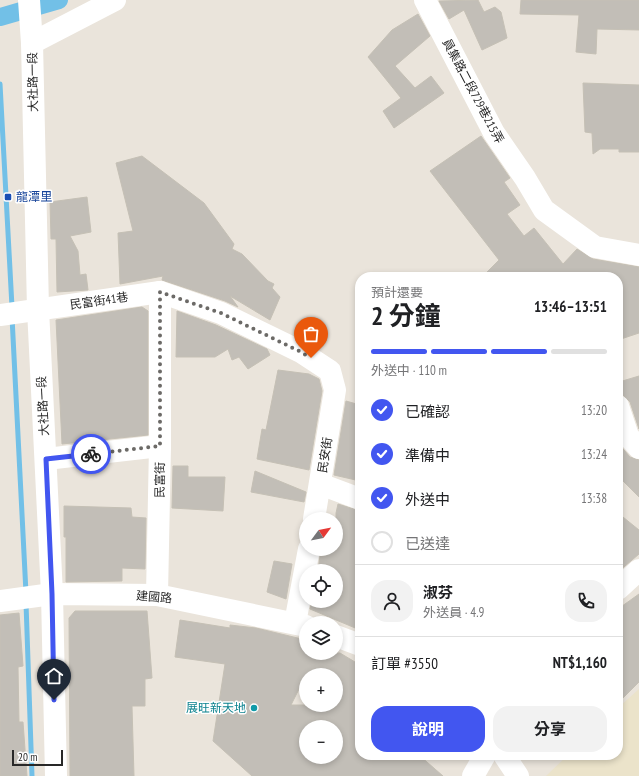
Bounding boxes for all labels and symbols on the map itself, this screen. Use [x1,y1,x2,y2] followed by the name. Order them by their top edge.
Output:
[439,36,507,146] street label: 員集路二段729巷215弄
[24,52,41,112] street label: 大社路一段
[16,189,52,204] place label: 龍潭里
[3,192,13,202] marker: 龍潭里
[69,289,129,312] street label: 民富街41巷
[294,317,328,358] pin
[33,376,52,436] street label: 大社路一段
[71,434,111,474] courier
[314,436,335,474] street label: 民安街
[152,462,167,498] street label: 民富街
[299,512,343,556] north arrow
[135,587,173,606] street label: 建國路
[37,659,71,700] pin
[186,700,246,715] place label: 展旺新天地
[249,703,259,713] marker: 展旺新天地
[12,748,63,767] scale bar

